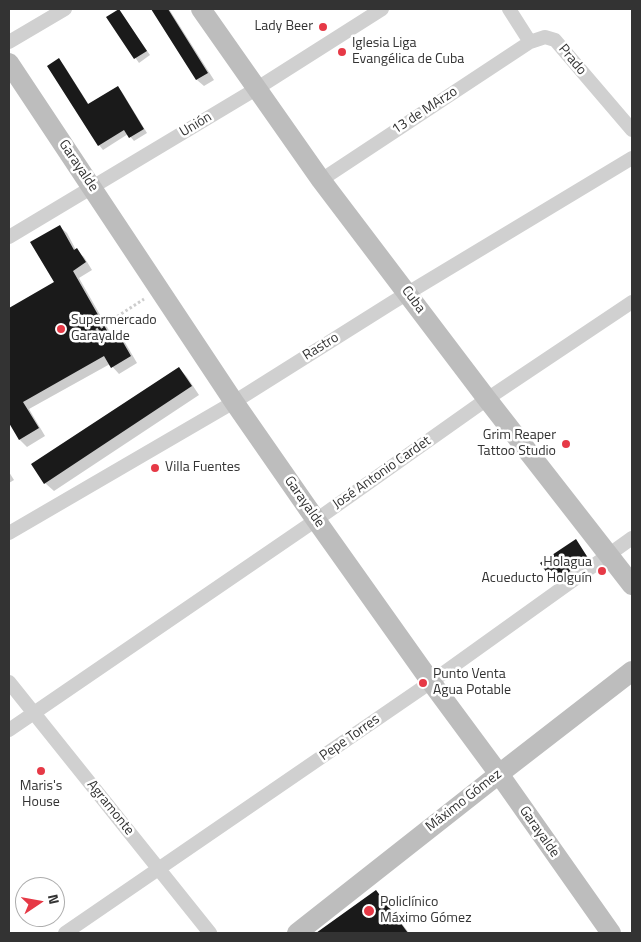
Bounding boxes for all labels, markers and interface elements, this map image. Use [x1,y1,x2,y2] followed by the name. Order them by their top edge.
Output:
[254,19,313,35] place label: Lady Beer
[317,21,329,33] marker: Lady Beer
[352,36,464,68] place label: Iglesia Liga Evangélica de Cuba
[554,41,590,79] street label: Prado
[336,46,348,58] marker: Iglesia Liga Evangélica de Cuba
[389,84,461,138] street label: 13 de MArzo
[177,109,215,141] street label: Unión
[55,137,101,195] street label: Garayalde
[397,283,429,317] street label: Cuba
[71,313,157,346] place label: Supermercado Garayalde
[55,323,67,335] marker: Supermercado Garayalde
[300,330,342,364] street label: Rastro
[478,428,556,461] place label: Grim Reaper Tattoo Studio
[330,433,434,513] street label: José Antonio Cardet
[560,438,572,450] marker: Grim Reaper Tattoo Studio
[165,460,240,476] place label: Villa Fuentes
[149,462,161,474] marker: Villa Fuentes
[280,473,328,531] street label: Garayalde
[482,555,592,588] place label: Holagua Acueducto Holguín
[596,565,608,577] marker: Holagua Acueducto Holguín
[433,667,511,700] place label: Punto Venta Agua Potable
[417,677,429,689] marker: Punto Venta Agua Potable
[317,711,383,765] street label: Pepe Torres
[35,765,47,777] marker: Maris's House
[423,766,505,836] street label: Máximo Gómez
[83,777,137,839] street label: Agramonte
[20,779,62,812] place label: Maris's House
[515,803,563,861] street label: Garayalde
[15,877,65,927] north arrow
[43,892,65,906] text: N
[380,895,472,928] place label: Policlínico Máximo Gómez
[362,904,376,918] marker: Policlínico Máximo Gómez

